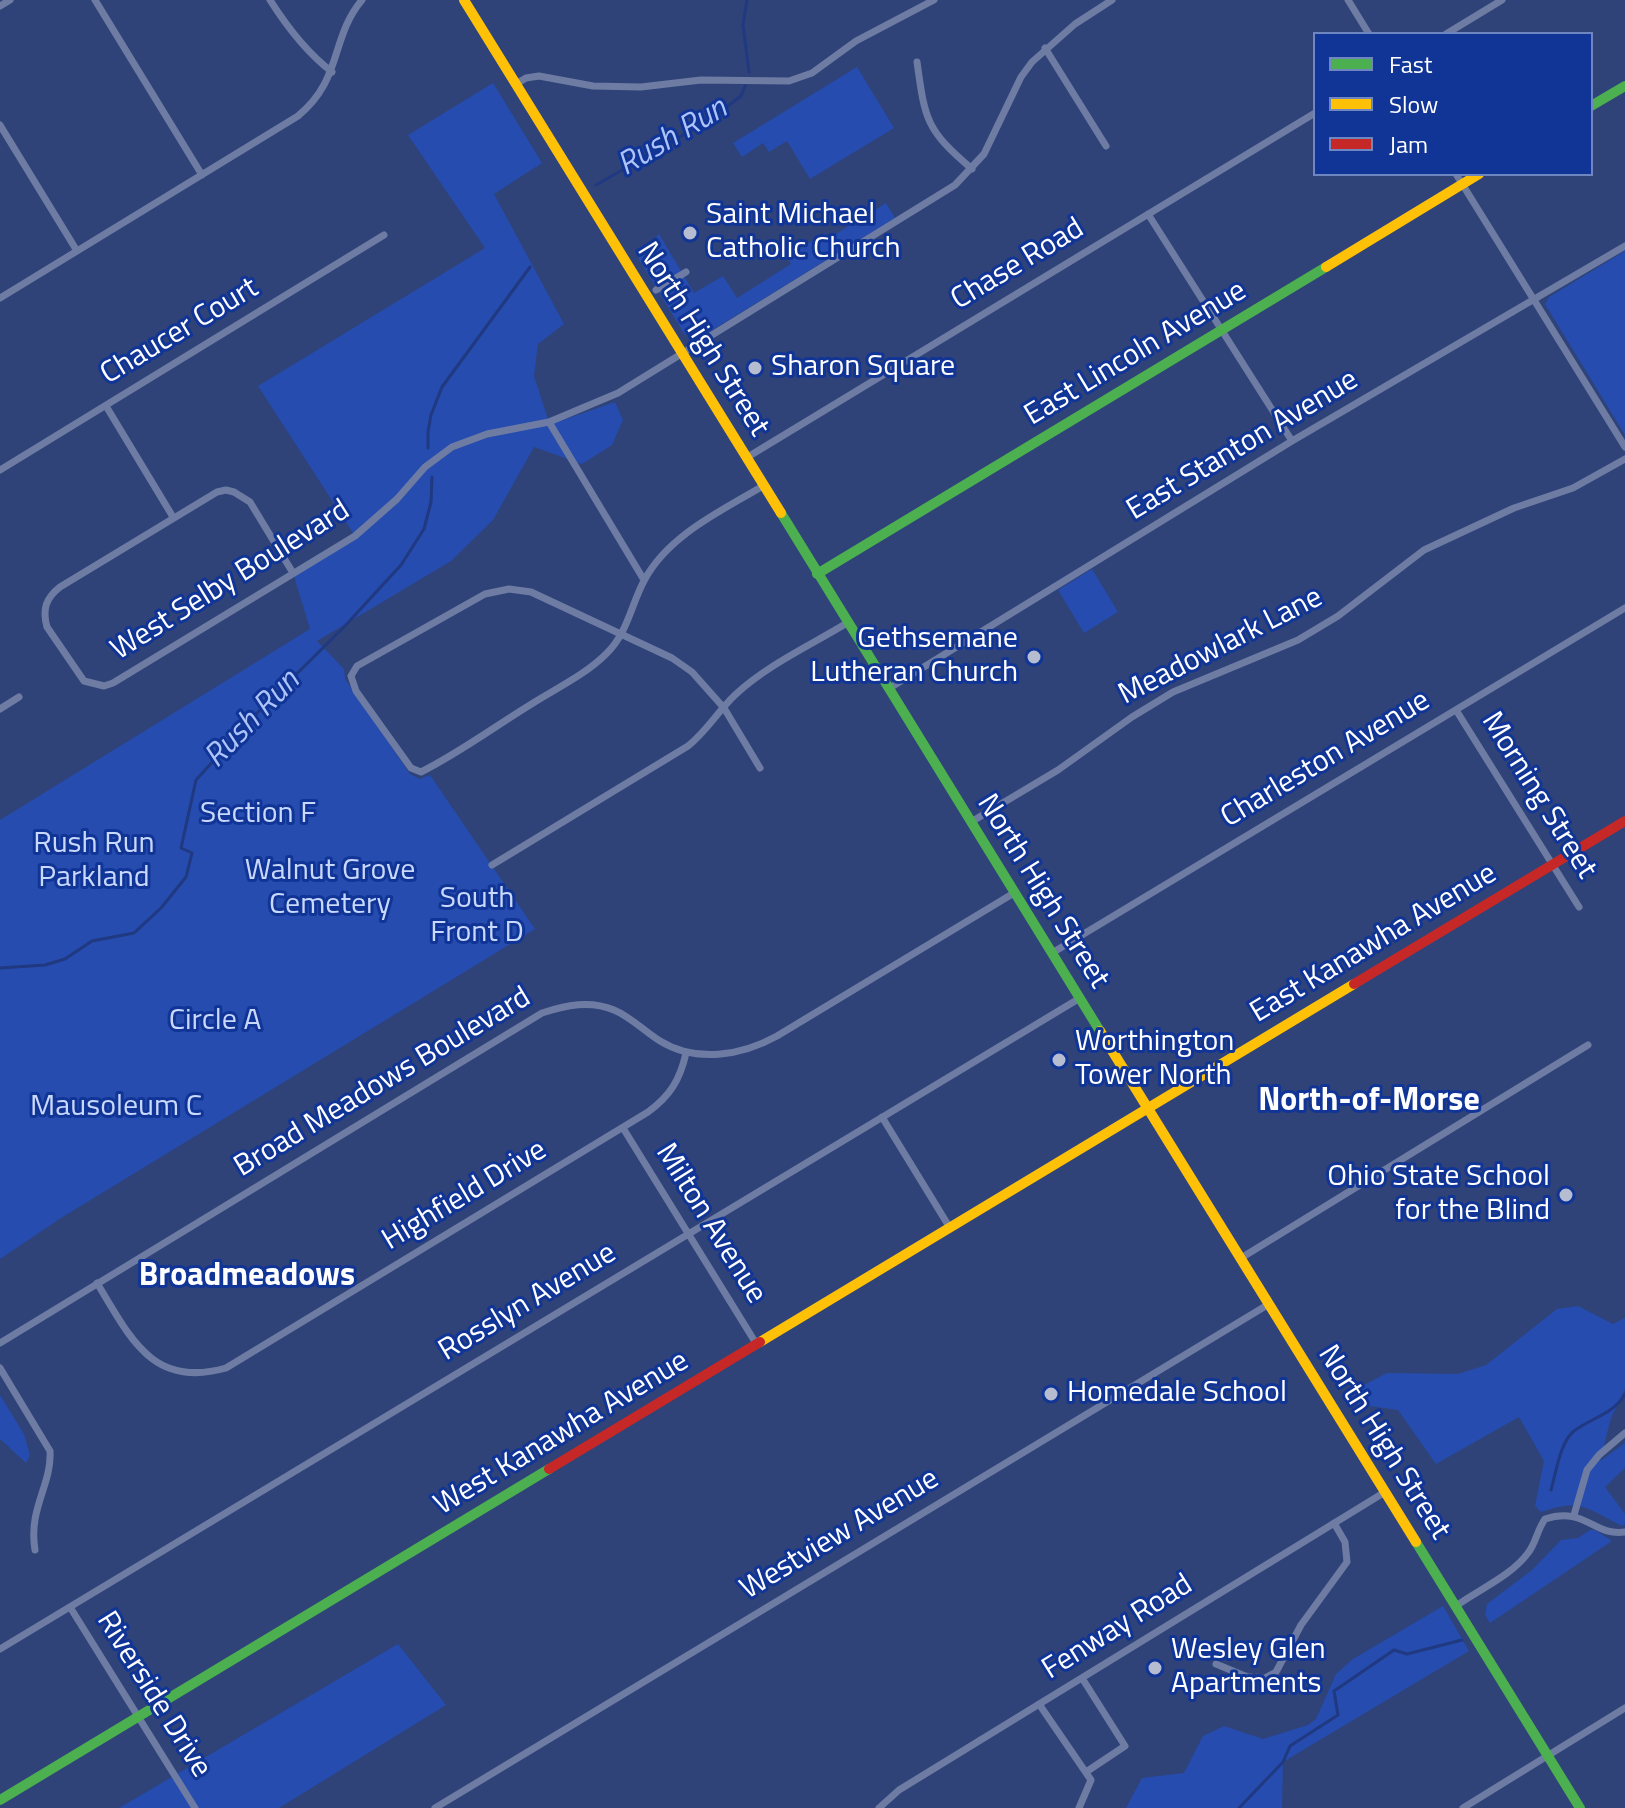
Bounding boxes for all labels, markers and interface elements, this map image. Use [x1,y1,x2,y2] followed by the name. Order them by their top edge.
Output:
[1313,32,1593,176] legend
[1389,46,1432,82] text: Fast
[1389,86,1438,122] text: Slow
[611,90,735,186] water label: Rush Run
[1389,126,1428,162] text: Jam
[706,198,901,268] place label: Saint Michael Catholic Church
[945,211,1091,319] street label: Chase Road
[681,224,699,242] marker: Saint Michael Catholic Church
[628,236,776,444] street label: North High Street
[95,271,265,393] street label: Chaucer Court
[1019,274,1253,434] street label: East Lincoln Avenue
[771,350,955,386] place label: Sharon Square
[746,359,764,377] marker: Sharon Square
[1121,363,1365,529] street label: East Stanton Avenue
[105,493,357,669] street label: West Selby Boulevard
[1113,580,1329,714] street label: Meadowlark Lane
[810,622,1018,692] place label: Gethsemane Lutheran Church
[1025,648,1043,666] marker: Gethsemane Lutheran Church
[197,663,309,777] water label: Rush Run
[1215,684,1437,836] street label: Charleston Avenue
[1473,706,1603,886] street label: Morning Street
[968,788,1116,996] street label: North High Street
[200,797,316,833] park label: Section F
[33,827,155,898] park label: Rush Run Parkland
[245,854,415,924] park label: Walnut Grove Cemetery
[1245,856,1503,1032] street label: East Kanawha Avenue
[430,882,524,952] park label: South Front D
[228,980,538,1186] street label: Broad Meadows Boulevard
[169,1004,261,1040] park label: Circle A
[1075,1025,1234,1096] place label: Worthington Tower North
[1050,1051,1068,1069] marker: Worthington Tower North
[1258,1083,1480,1121] district label: North-of-Morse
[30,1090,202,1126] park label: Mausoleum C
[376,1133,554,1259] street label: Highfield Drive
[647,1137,773,1311] street label: Milton Avenue
[1327,1160,1550,1230] place label: Ohio State School for the Blind
[1557,1186,1575,1204] marker: Ohio State School for the Blind
[433,1236,623,1370] street label: Rosslyn Avenue
[139,1258,355,1296] district label: Broadmeadows
[1309,1339,1457,1547] street label: North High Street
[428,1344,696,1524] street label: West Kanawha Avenue
[1067,1376,1287,1412] place label: Homedale School
[1042,1385,1060,1403] marker: Homedale School
[734,1462,946,1608] street label: Westview Avenue
[1036,1568,1200,1688] street label: Fenway Road
[88,1606,218,1784] street label: Riverside Drive
[1171,1633,1326,1704] place label: Wesley Glen Apartments
[1146,1659,1164,1677] marker: Wesley Glen Apartments

